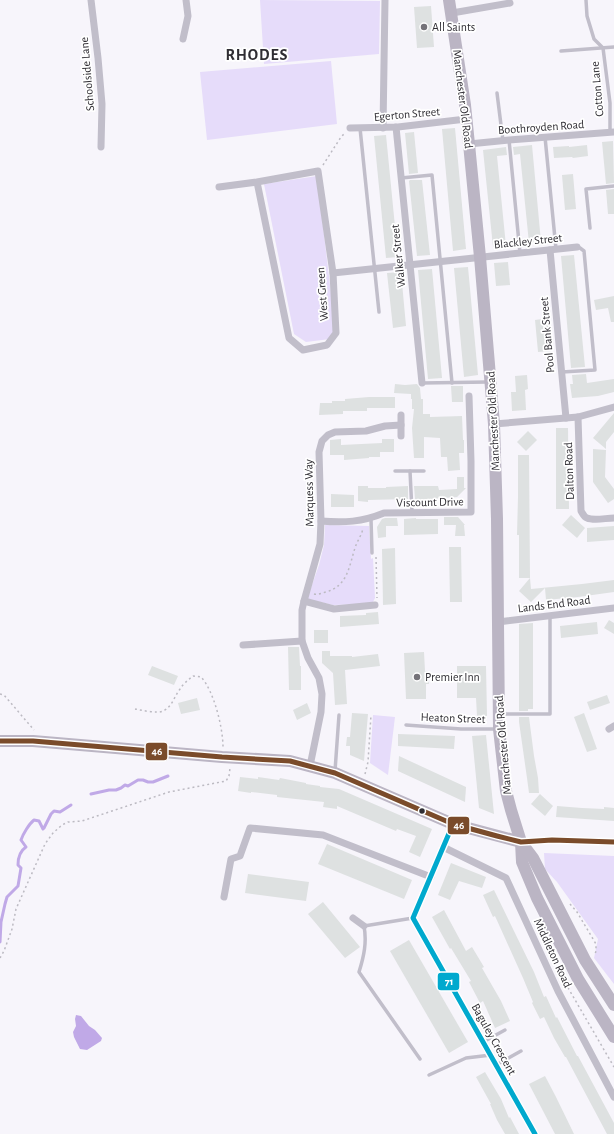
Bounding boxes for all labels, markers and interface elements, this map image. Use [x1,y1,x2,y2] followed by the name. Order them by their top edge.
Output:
[432,21,475,33] place label: All Saints
[419,22,429,32] marker: All Saints
[78,36,96,112] street label: Schoolside Lane
[225,47,289,63] district label: RHODES
[451,49,475,149] street label: Manchester Old Road
[589,61,605,117] street label: Cotton Lane
[373,105,441,123] street label: Egerton Street
[497,118,585,137] street label: Boothroyden Road
[389,224,407,288] street label: Walker Street
[493,231,563,252] street label: Blackley Street
[314,267,330,321] street label: West Green
[538,296,556,373] street label: Pool Bank Street
[484,371,502,471] street label: Manchester Old Road
[562,442,576,500] street label: Dalton Road
[302,459,317,527] street label: Marquess Way
[396,495,464,509] street label: Viscount Drive
[517,594,591,614] street label: Lands End Road
[425,671,480,683] place label: Premier Inn
[412,672,422,682] marker: Premier Inn
[493,695,513,795] street label: Manchester Old Road
[420,711,486,725] street label: Heaton Street
[145,742,168,761] line badge: 46
[152,746,162,757] text: 46
[417,806,427,816] unlabelled marker
[447,816,470,835] line badge: 46
[454,820,464,831] text: 46
[532,917,574,989] street label: Middleton Road
[437,972,460,991] line badge: 71
[445,976,453,987] text: 71
[469,1001,519,1077] street label: Baguley Crescent

